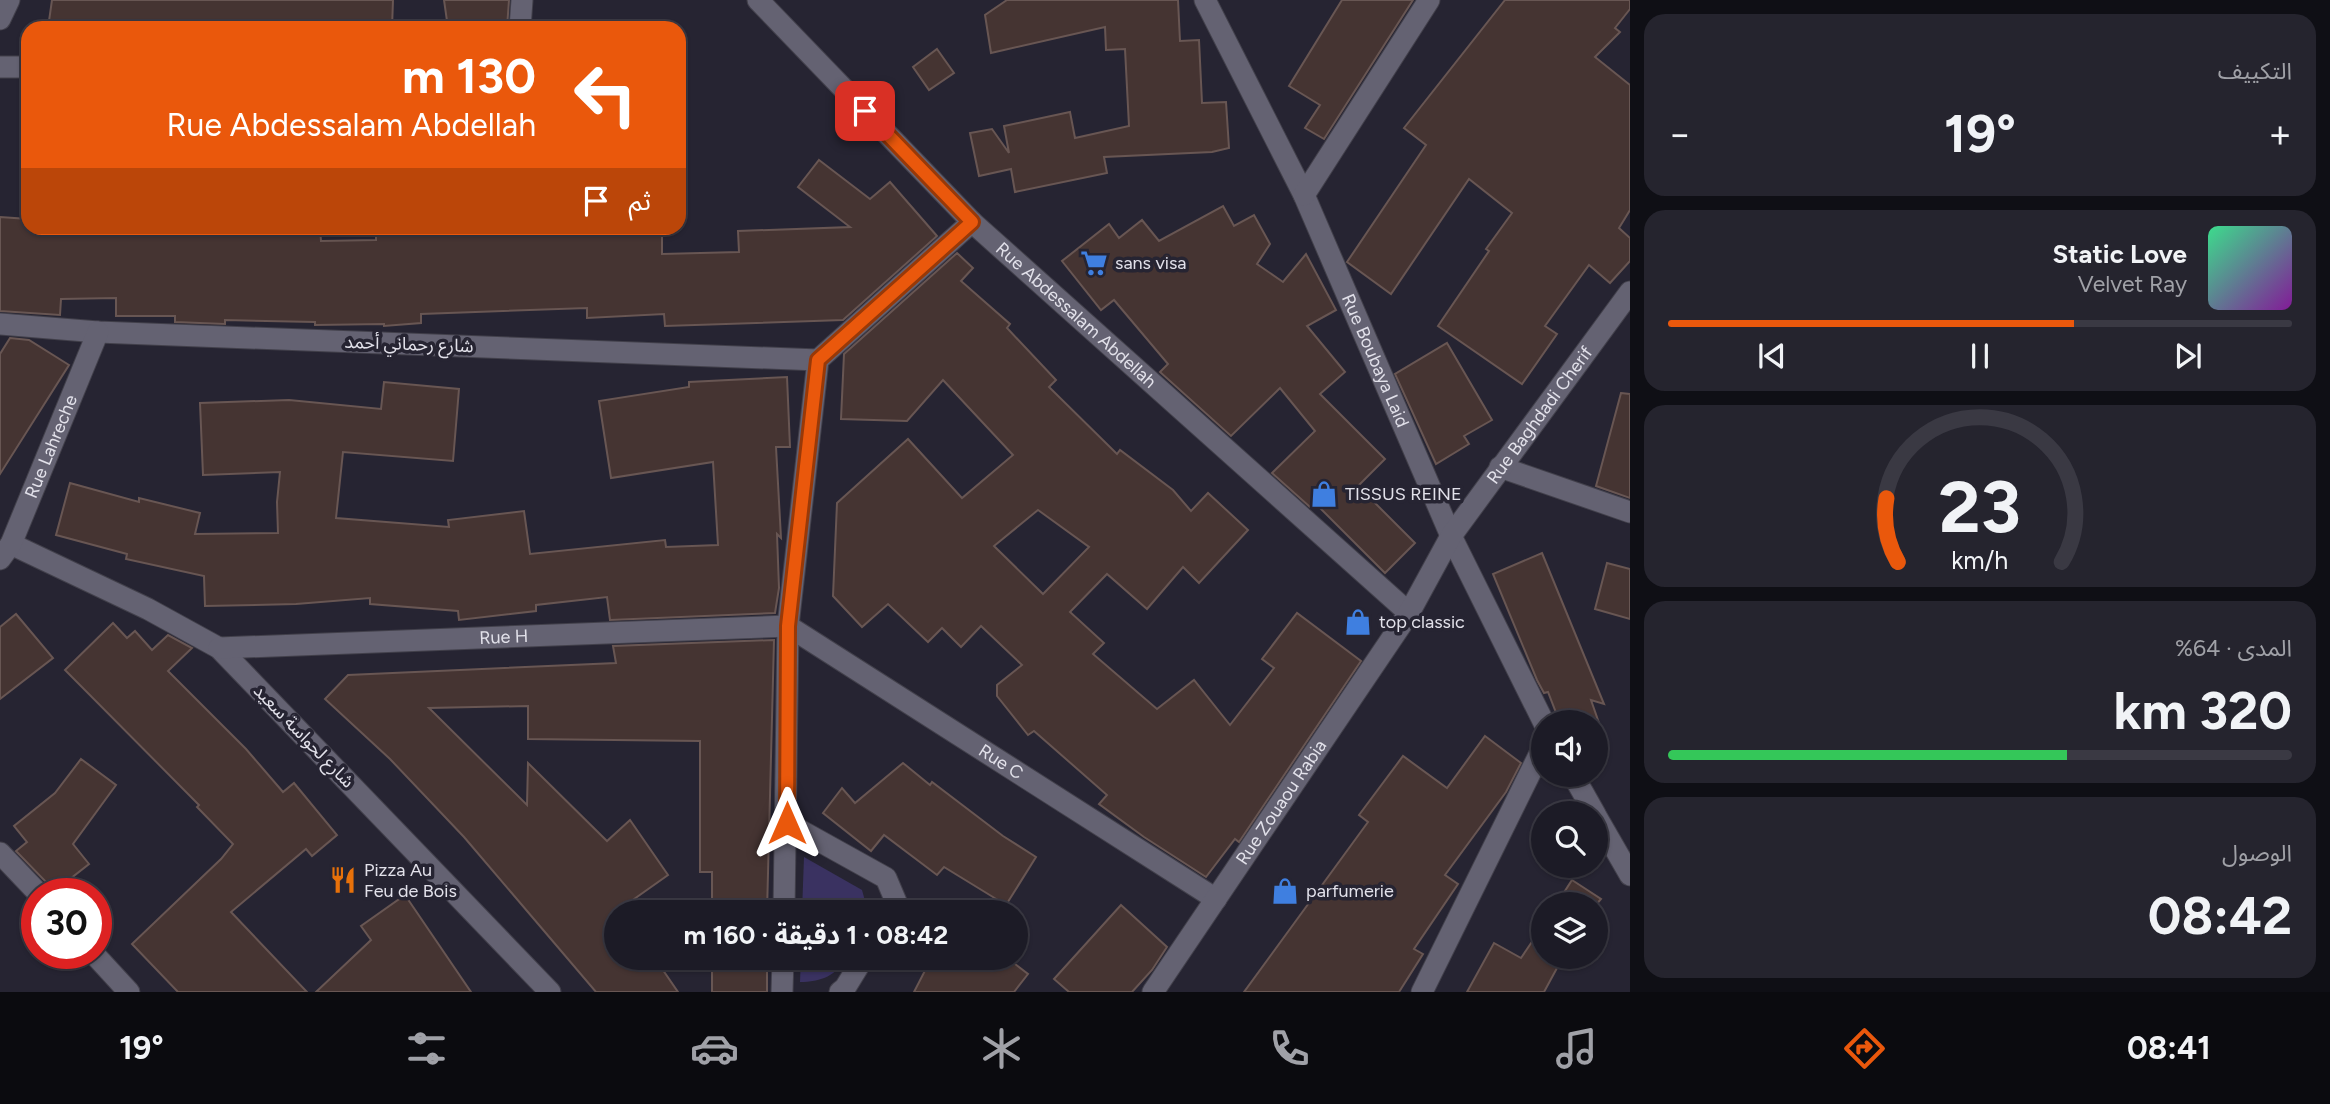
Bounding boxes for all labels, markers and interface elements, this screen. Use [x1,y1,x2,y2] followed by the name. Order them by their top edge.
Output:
[402,46,536,105] text: 130 m
[560,49,651,140] icon: left
[2218,57,2292,85] text: التكييف
[835,81,895,141] pin
[846,92,884,130] icon: arrive
[1944,103,2016,165] text: 19°
[167,106,536,144] text: Rue Abdessalam Abdellah
[1668,111,1692,157] text: −
[2268,111,2292,157] text: +
[577,182,615,220] icon: arrive
[629,185,651,217] text: ثم
[991,238,1161,393] street label: Rue Abdessalam Abdellah
[2053,238,2187,270] text: Static Love
[1079,248,1109,278] supermarket icon: sans visa
[1115,252,1187,274] place label: sans visa
[2078,270,2187,298] text: Velvet Ray
[1337,291,1414,431] street label: Rue Boubaya Laid
[344,330,474,360] street label: شارع رحماني أحمد
[1753,337,1791,375] icon: previous
[1961,337,1999,375] icon: pause
[2169,337,2207,375] icon: next
[1482,342,1598,488] street label: Rue Baghdadi Cherif
[20,391,82,501] street label: Rue Lahreche
[1939,463,2021,550] text: 23
[1309,479,1339,509] shop icon: TISSUS REINE
[1345,483,1462,505] place label: TISSUS REINE
[1951,545,2009,575] text: km/h
[1343,607,1373,637] shop icon: top classic
[1379,611,1465,633] place label: top classic
[479,625,529,649] street label: Rue H
[2175,634,2292,662] text: المدى · 64%
[247,680,359,794] street label: شارع لحواسة سعيد
[2114,680,2292,742] text: 320 km
[1531,710,1608,969] map controls
[1531,710,1608,787] button: sound
[1231,736,1331,869] street label: Rue Zouaou Rabia
[975,739,1027,784] street label: Rue C
[750,786,824,860] position arrow
[1531,801,1608,878] button: search
[2222,839,2292,867] text: الوصول
[364,859,457,902] place label: Pizza Au Feu de Bois
[328,865,358,895] restaurant icon: Pizza Au Feu de Bois
[1270,876,1300,906] shop icon: parfumerie
[21,878,112,969] speed limit sign: 30
[1306,880,1394,902] place label: parfumerie
[2148,885,2292,947] text: 08:42
[1531,892,1608,969] button: layers
[684,919,948,951] text: 08:42 · 1 دقيقة · 160 m
[402,1024,451,1073] icon: filters
[690,1024,739,1073] icon: car
[977,1024,1026,1073] icon: climate
[1265,1024,1314,1073] icon: phone
[1552,1024,1601,1073] icon: music
[1840,1024,1889,1073] icon: directions
[119,1029,164,1067] text: 19°
[2127,1029,2211,1067] text: 08:41

